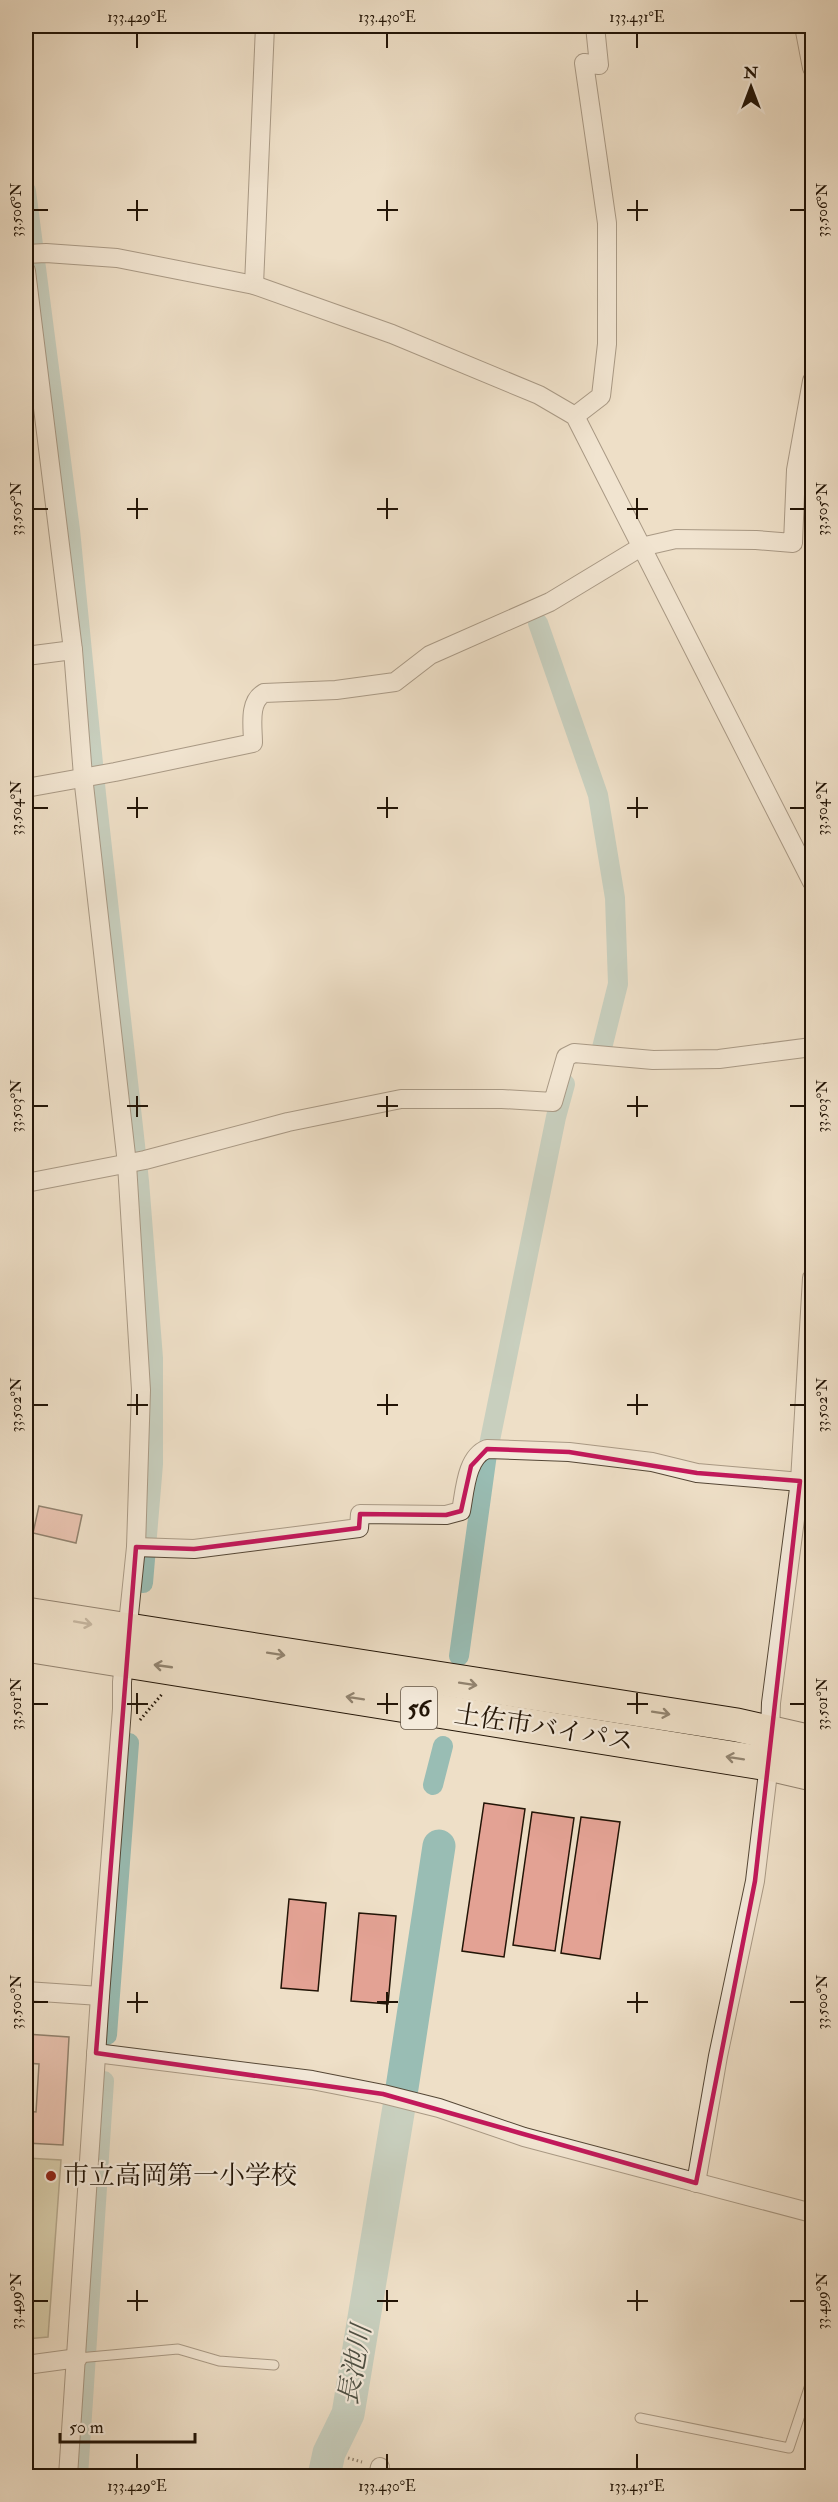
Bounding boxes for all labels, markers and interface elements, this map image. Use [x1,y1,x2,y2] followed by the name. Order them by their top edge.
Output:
[107,8,167,27] text: 133.429°E
[358,8,416,27] text: 133.430°E
[609,8,665,27] text: 133.431°E
[721,57,781,117] north arrow
[743,63,759,83] text: N
[7,182,26,237] text: 33.506°N
[813,182,832,237] text: 33.506°N
[7,482,26,536] text: 33.505°N
[813,482,832,536] text: 33.505°N
[7,780,26,836] text: 33.504°N
[813,780,832,836] text: 33.504°N
[7,1079,26,1132] text: 33.503°N
[813,1079,832,1132] text: 33.503°N
[7,1377,26,1432] text: 33.502°N
[813,1377,832,1432] text: 33.502°N
[73,1618,93,1629] one-way arrow
[265,1649,285,1660] one-way arrow
[154,1660,174,1671] one-way arrow
[7,1677,26,1730] text: 33.501°N
[813,1677,832,1730] text: 33.501°N
[458,1679,478,1690] one-way arrow
[401,1687,437,1729] road number: 56
[346,1692,366,1703] one-way arrow
[452,1698,636,1758] street label: 土佐市バイパス
[651,1708,671,1719] one-way arrow
[725,1752,745,1763] one-way arrow
[7,1974,26,2029] text: 33.500°N
[813,1974,832,2029] text: 33.500°N
[63,2160,297,2192] place label: 市立高岡第一小学校
[44,2169,58,2183] marker: 市立高岡第一小学校
[7,2272,26,2329] text: 33.499°N
[813,2272,832,2329] text: 33.499°N
[332,2319,379,2408] water label: 長池川
[60,2406,195,2444] scale bar
[69,2416,104,2439] text: 50 m
[107,2477,167,2496] text: 133.429°E
[358,2477,416,2496] text: 133.430°E
[609,2477,665,2496] text: 133.431°E

